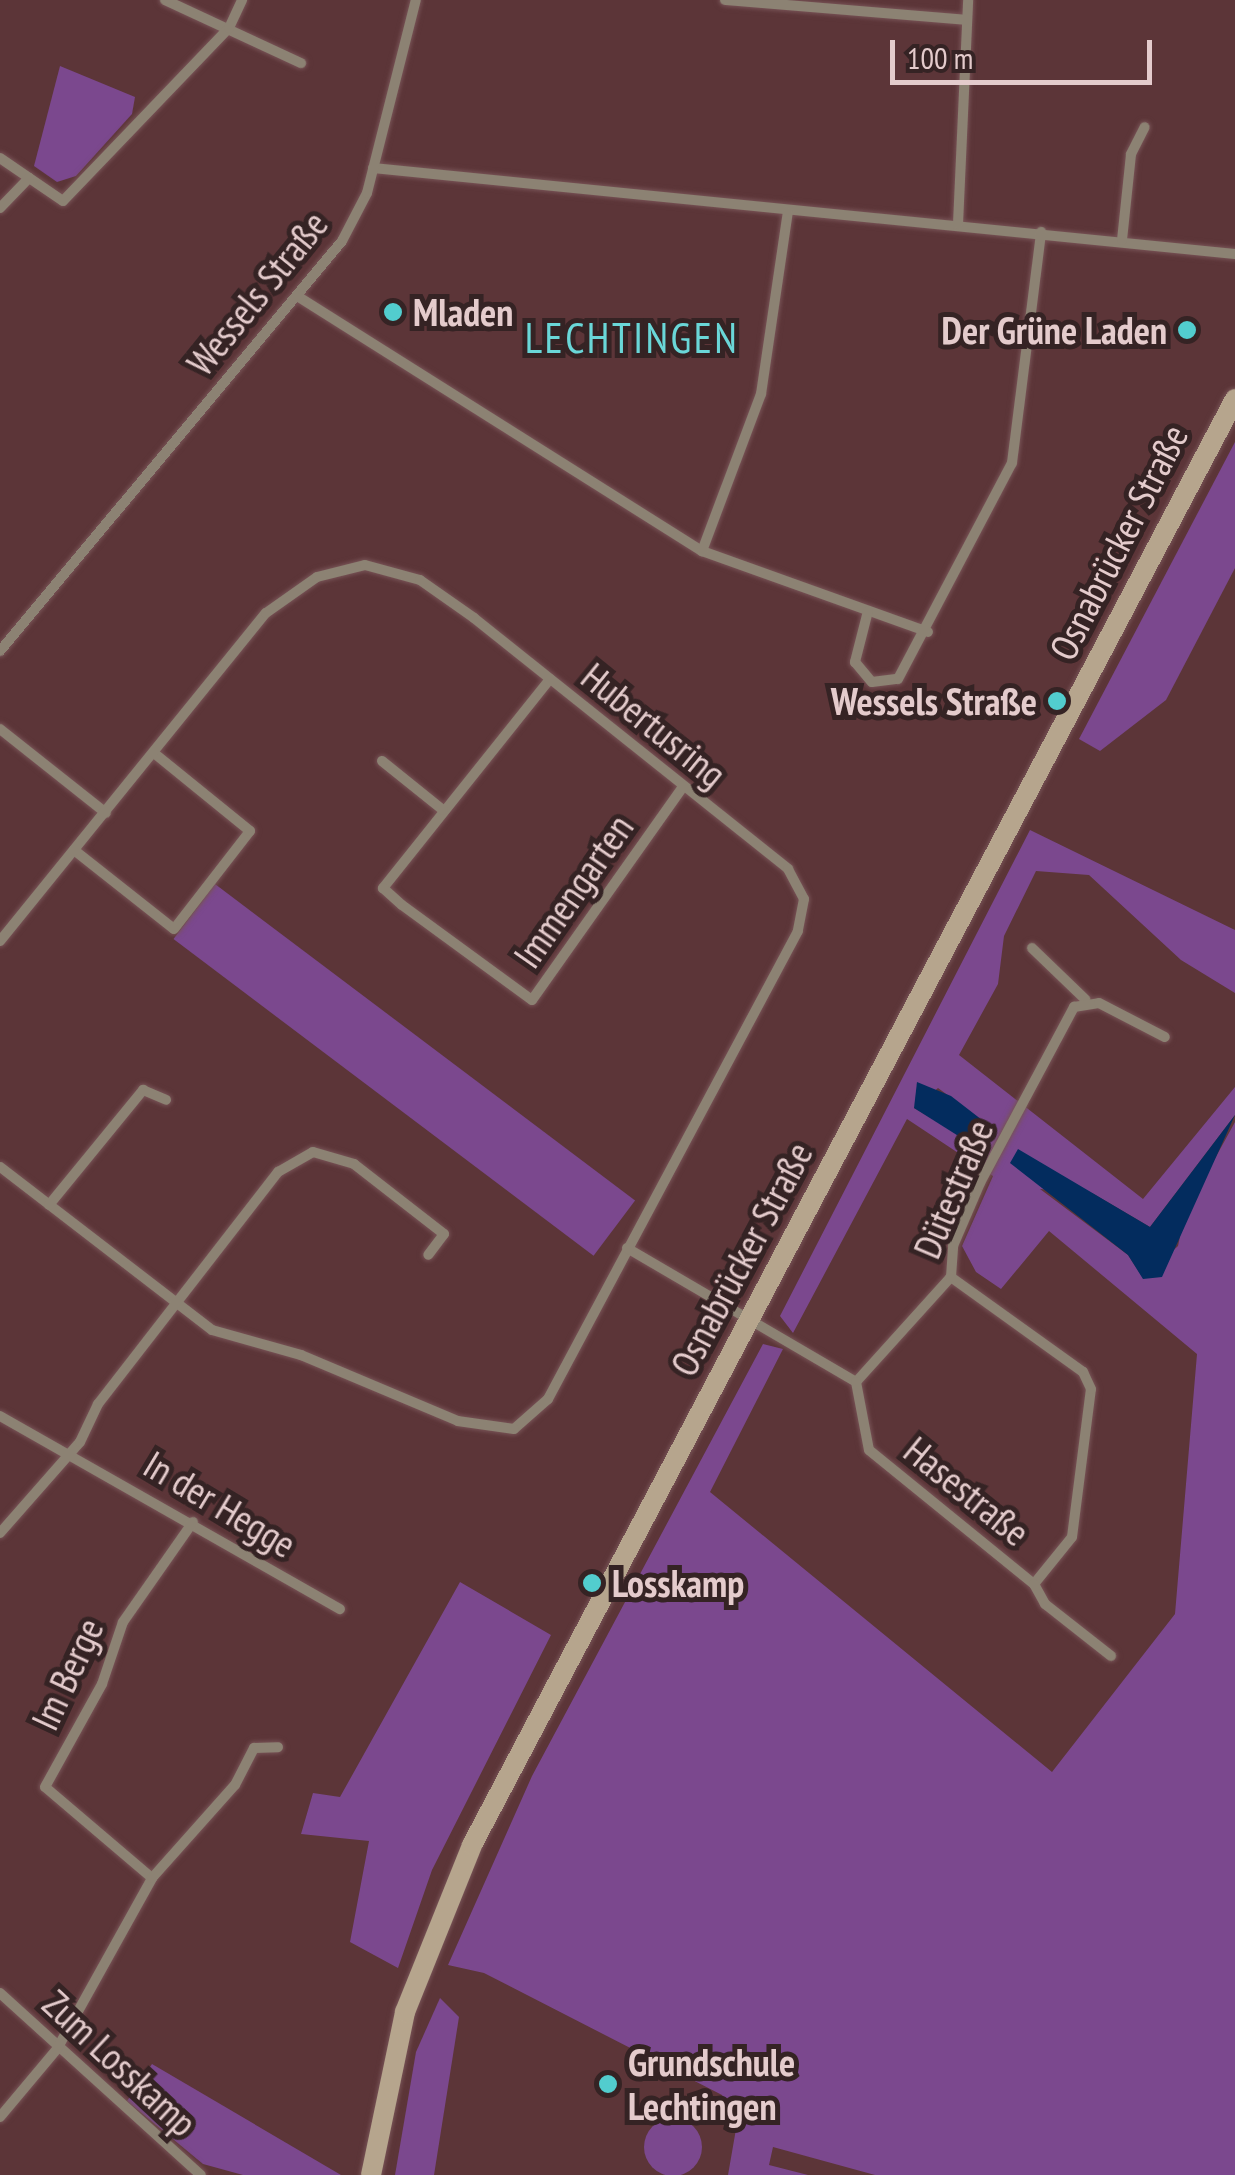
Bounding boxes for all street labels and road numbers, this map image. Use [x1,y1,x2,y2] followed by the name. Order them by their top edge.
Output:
[177,202,337,384] street label: Wessels Straße
[1039,417,1197,667] street label: Osnabrücker Straße
[573,653,735,797] street label: Hubertusring
[504,806,642,976] street label: Immengarten
[904,1113,1002,1265] street label: Dütestraße
[660,1135,822,1383] street label: Osnabrücker Straße
[895,1427,1039,1555] street label: Hasestraße
[136,1441,304,1567] street label: In der Hegge
[21,1611,113,1737] street label: Im Berge
[34,1981,206,2145] street label: Zum Losskamp

